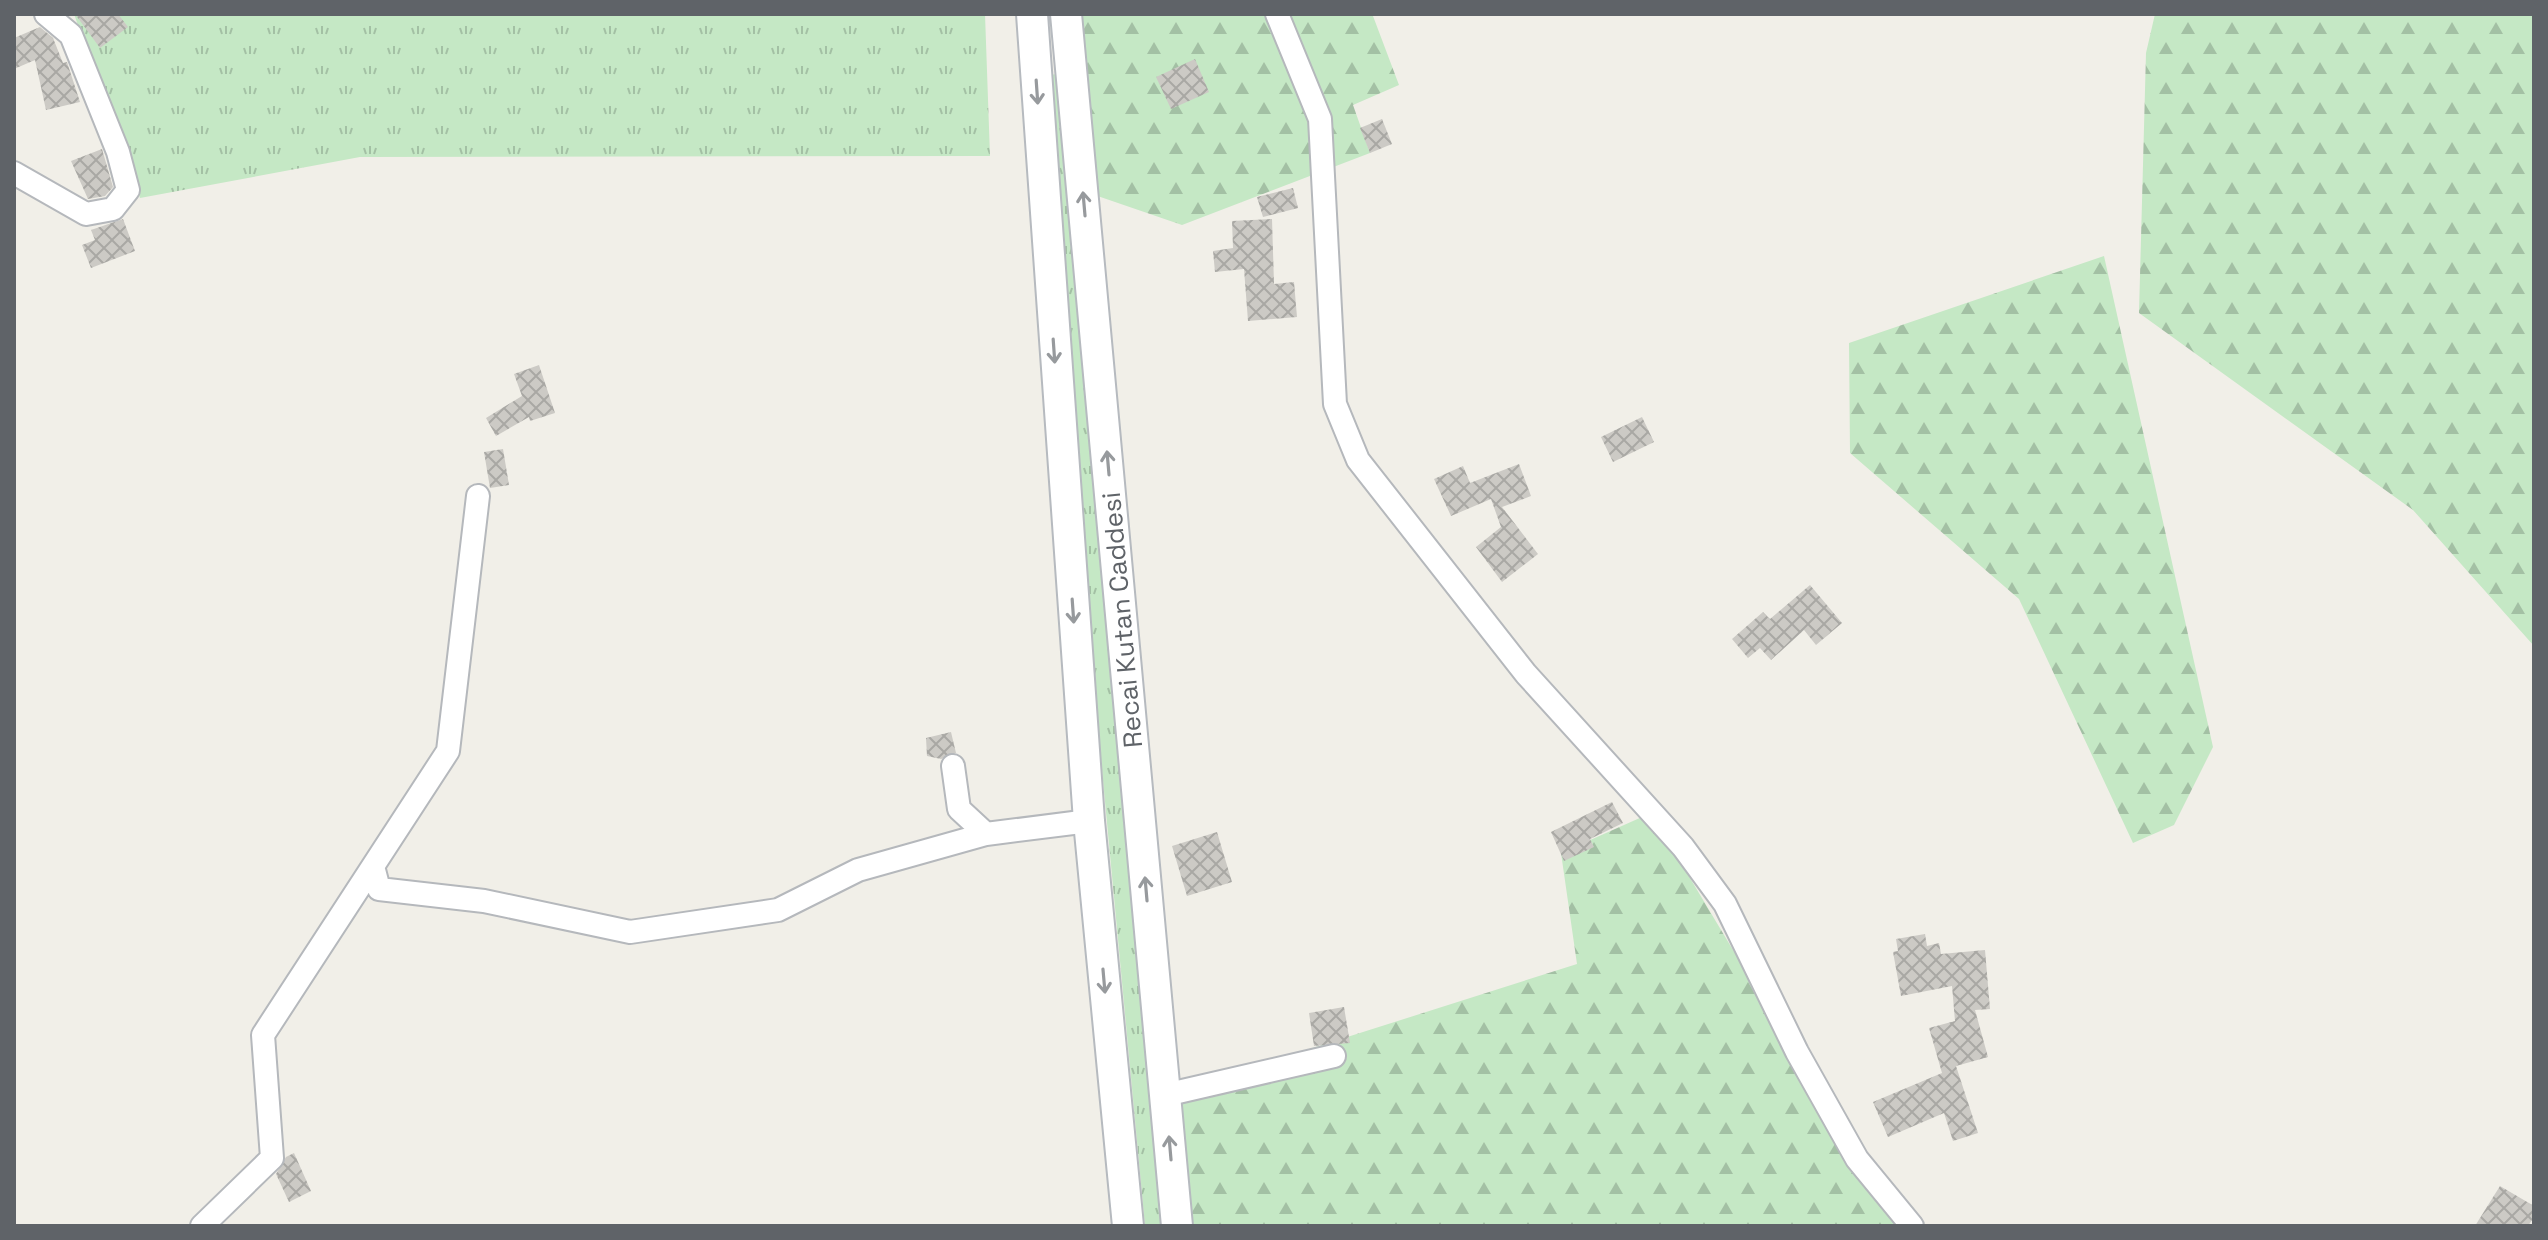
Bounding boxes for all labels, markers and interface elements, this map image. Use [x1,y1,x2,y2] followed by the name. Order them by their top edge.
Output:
[1030,78,1045,105] one-way arrow
[1076,191,1091,218] one-way arrow
[1047,337,1062,364] one-way arrow
[1100,450,1115,477] one-way arrow
[1094,491,1150,749] street label: Recai Kutan Caddesi
[1066,597,1081,624] one-way arrow
[1138,877,1153,903] one-way arrow
[1097,967,1112,994] one-way arrow
[1162,1135,1177,1162] one-way arrow

